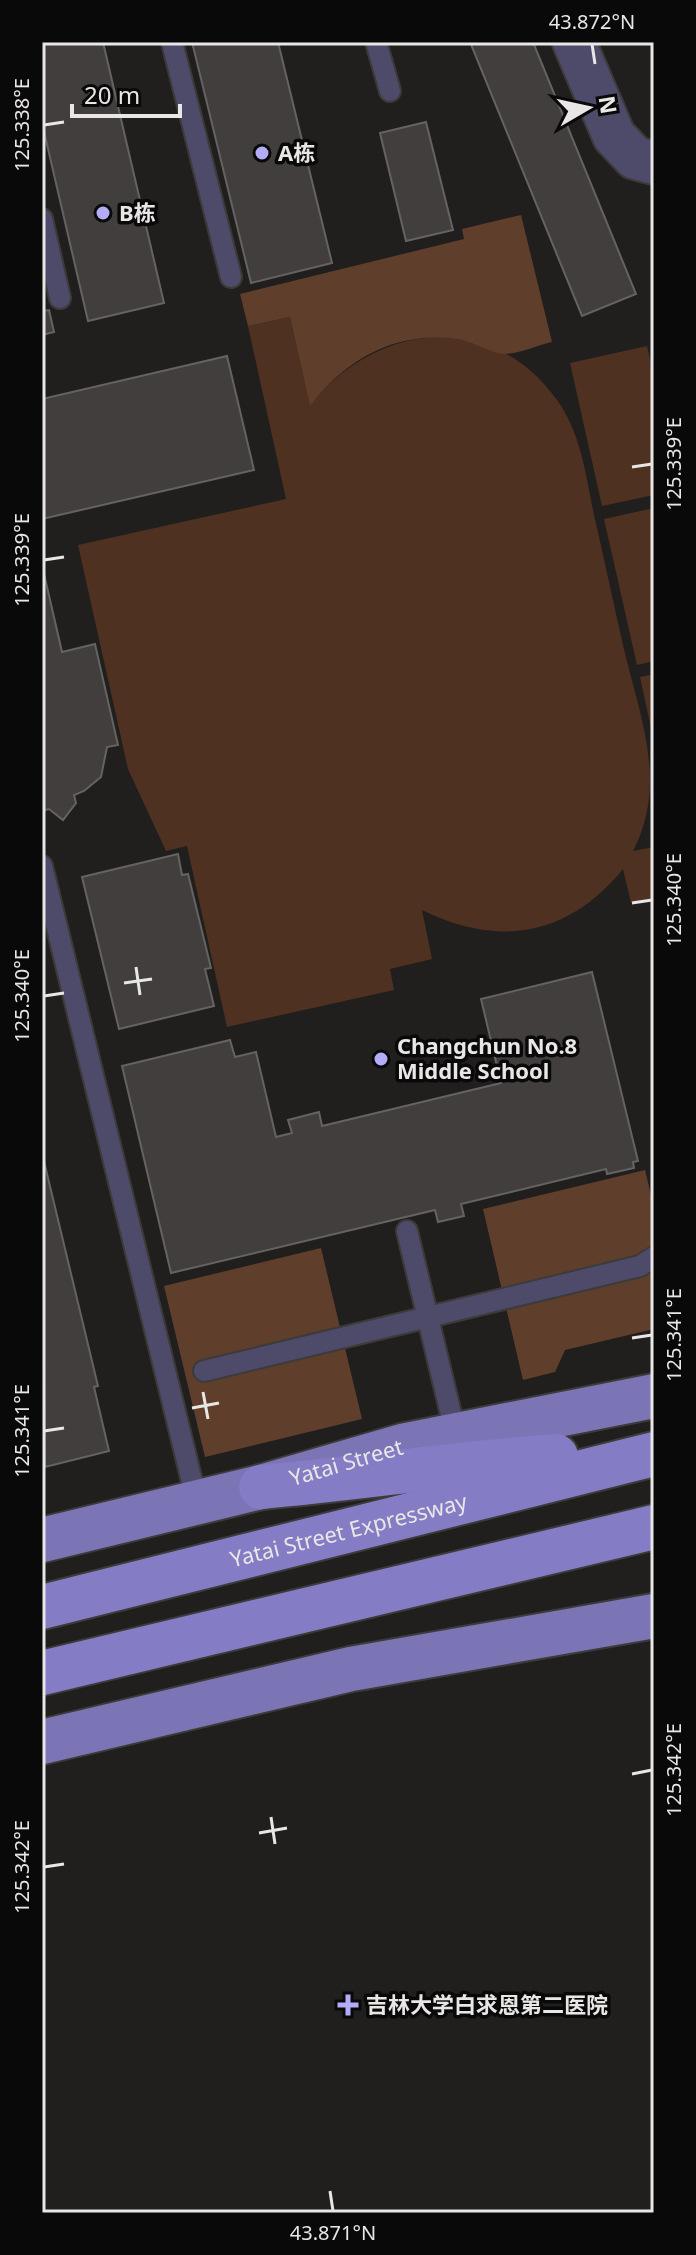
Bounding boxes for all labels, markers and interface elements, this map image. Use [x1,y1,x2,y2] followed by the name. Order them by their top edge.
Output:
[549,8,635,35] text: 43.872°N
[72,68,180,118] scale bar
[548,68,628,148] north arrow
[8,78,35,172] text: 125.338°E
[84,78,140,111] text: 20 m
[593,94,625,116] text: N
[278,137,315,167] place label: A栋
[253,144,271,162] marker: A栋
[119,197,156,227] place label: B栋
[94,204,112,222] marker: B栋
[660,417,687,511] text: 125.339°E
[8,513,35,607] text: 125.339°E
[660,853,687,947] text: 125.340°E
[8,949,35,1043] text: 125.340°E
[397,1030,577,1085] place label: Changchun No.8 Middle School
[372,1050,390,1068] marker: Changchun No.8 Middle School
[660,1288,687,1382] text: 125.341°E
[8,1384,35,1478] text: 125.341°E
[286,1431,406,1492] street label: Yatai Street
[227,1485,471,1573] street label: Yatai Street Expressway
[660,1723,687,1817] text: 125.342°E
[8,1820,35,1914] text: 125.342°E
[366,1989,608,2019] place label: 吉林大学白求恩第二医院
[337,1994,359,2016] marker: 吉林大学白求恩第二医院
[290,2219,376,2246] text: 43.871°N

